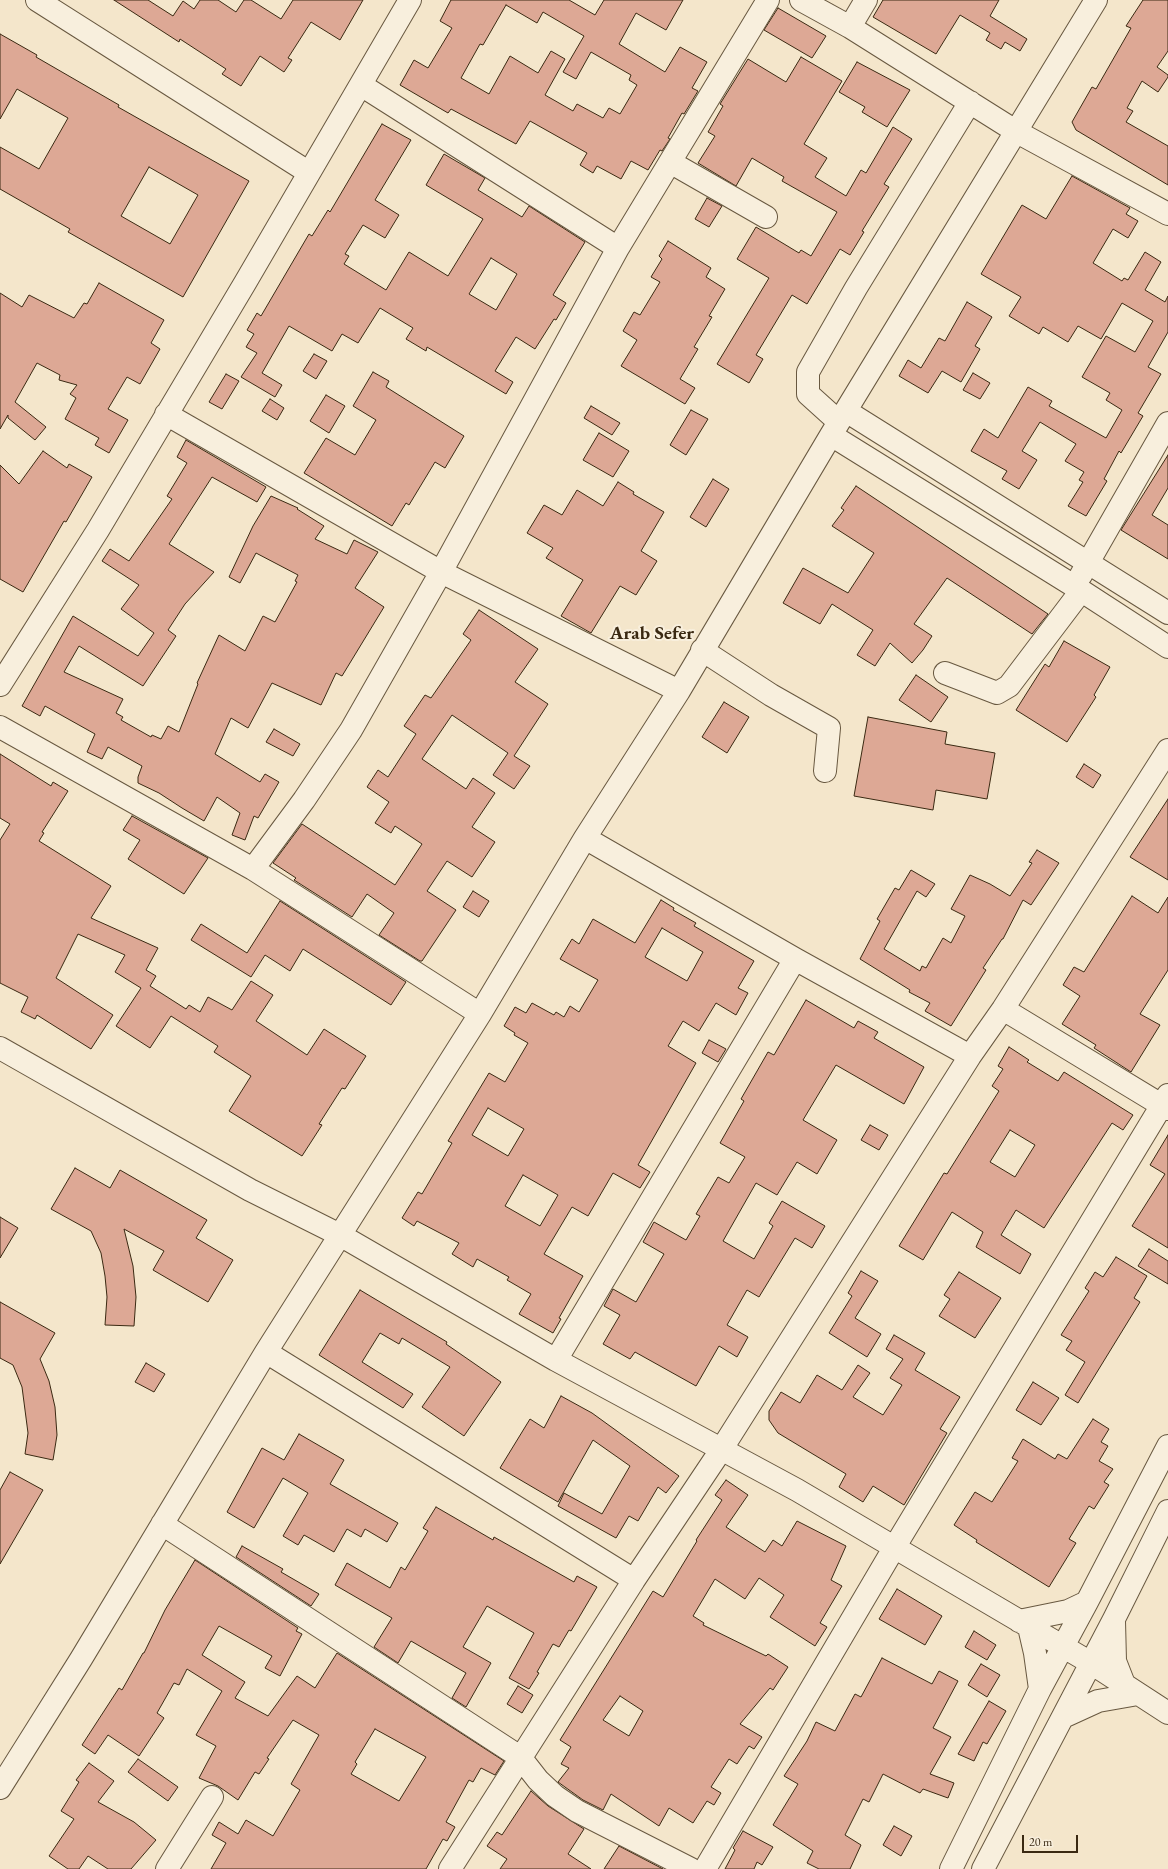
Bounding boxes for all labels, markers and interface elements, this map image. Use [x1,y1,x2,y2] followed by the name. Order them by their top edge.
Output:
[610,623,694,645] district label: Arab Sefer
[1024,1827,1080,1853] scale bar
[1029,1834,1052,1850] text: 20 m

